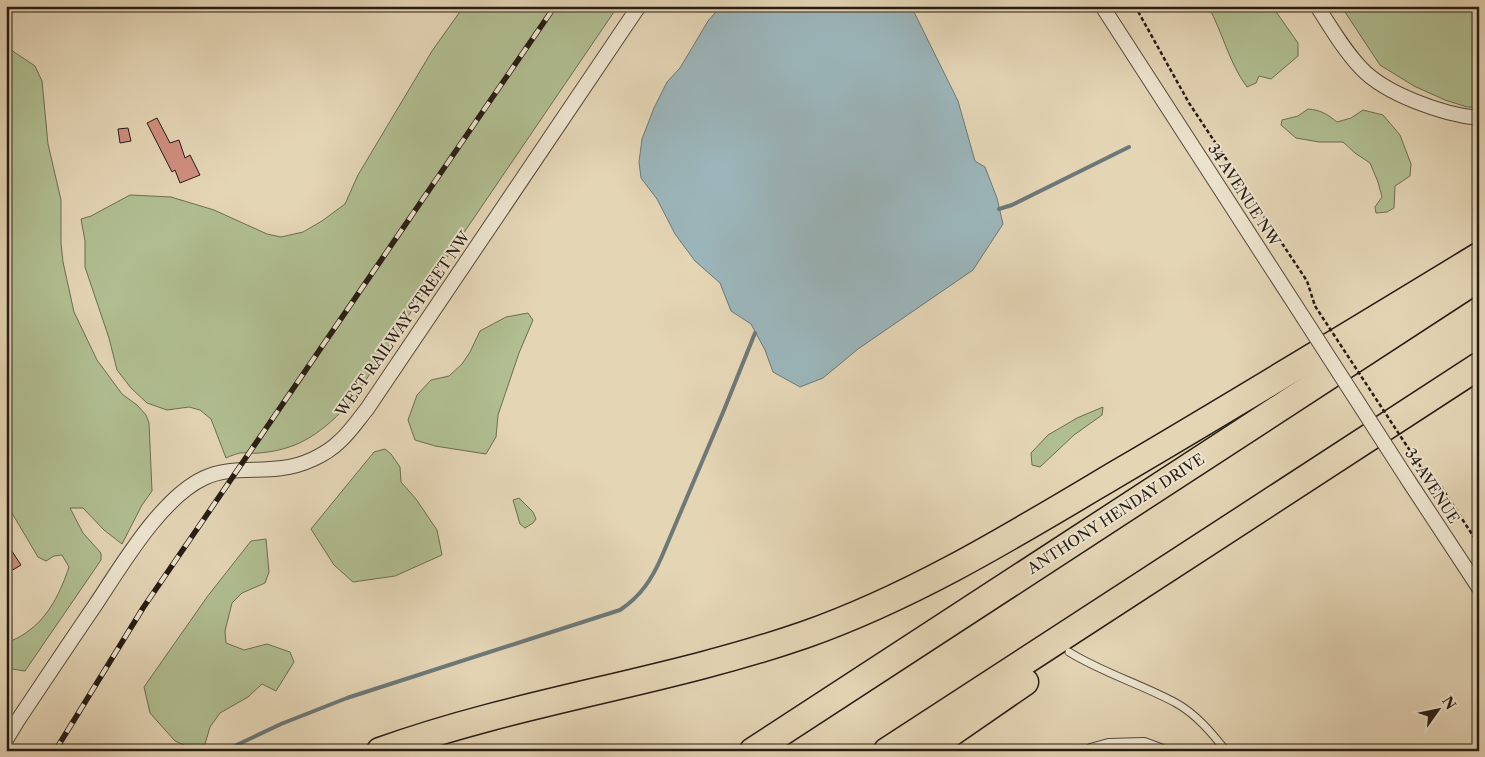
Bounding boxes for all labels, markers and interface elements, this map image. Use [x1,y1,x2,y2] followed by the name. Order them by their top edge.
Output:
[1204,140,1285,250] street label: 34 AVENUE NW
[331,227,474,421] street label: WEST RAILWAY STREET NW
[1401,445,1464,527] street label: 34 AVENUE
[1023,449,1208,579] street label: ANTHONY HENDAY DRIVE
[1412,684,1462,734] north arrow
[1438,693,1460,713] text: N

